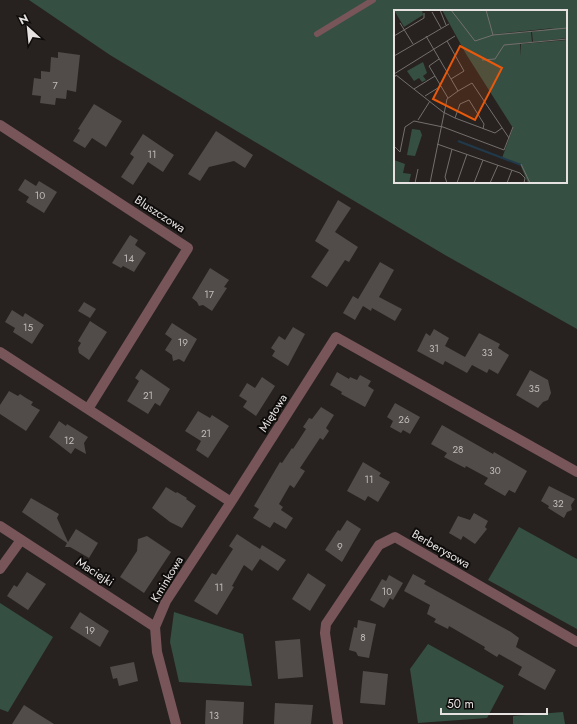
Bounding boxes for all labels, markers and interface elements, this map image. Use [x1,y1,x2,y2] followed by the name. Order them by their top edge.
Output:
[8,8,48,48] north arrow
[16,10,31,28] text: N
[394,10,567,183] inset map
[52,78,58,93] house number: 7
[148,147,157,162] house number: 11
[35,188,45,203] house number: 10
[131,191,189,237] street label: Bluszczowa
[124,251,134,266] house number: 14
[204,287,215,302] house number: 17
[23,320,33,335] house number: 15
[178,335,188,350] house number: 19
[429,341,439,356] house number: 31
[482,345,493,360] house number: 33
[528,381,540,396] house number: 35
[143,388,153,403] house number: 21
[254,390,292,436] street label: Miętowa
[398,412,410,427] house number: 26
[201,426,211,441] house number: 21
[64,433,74,448] house number: 12
[452,442,464,457] house number: 28
[489,463,501,478] house number: 30
[365,472,374,487] house number: 11
[552,496,564,511] house number: 32
[408,525,474,573] street label: Berberysowa
[337,539,343,554] house number: 9
[146,552,188,605] street label: Kminkowa
[73,553,117,591] street label: Maciejki
[215,580,224,595] house number: 11
[382,584,392,599] house number: 10
[85,623,95,638] house number: 19
[360,630,366,645] house number: 8
[441,690,547,716] scale bar
[447,695,474,713] text: 50 m
[209,708,220,723] house number: 13

